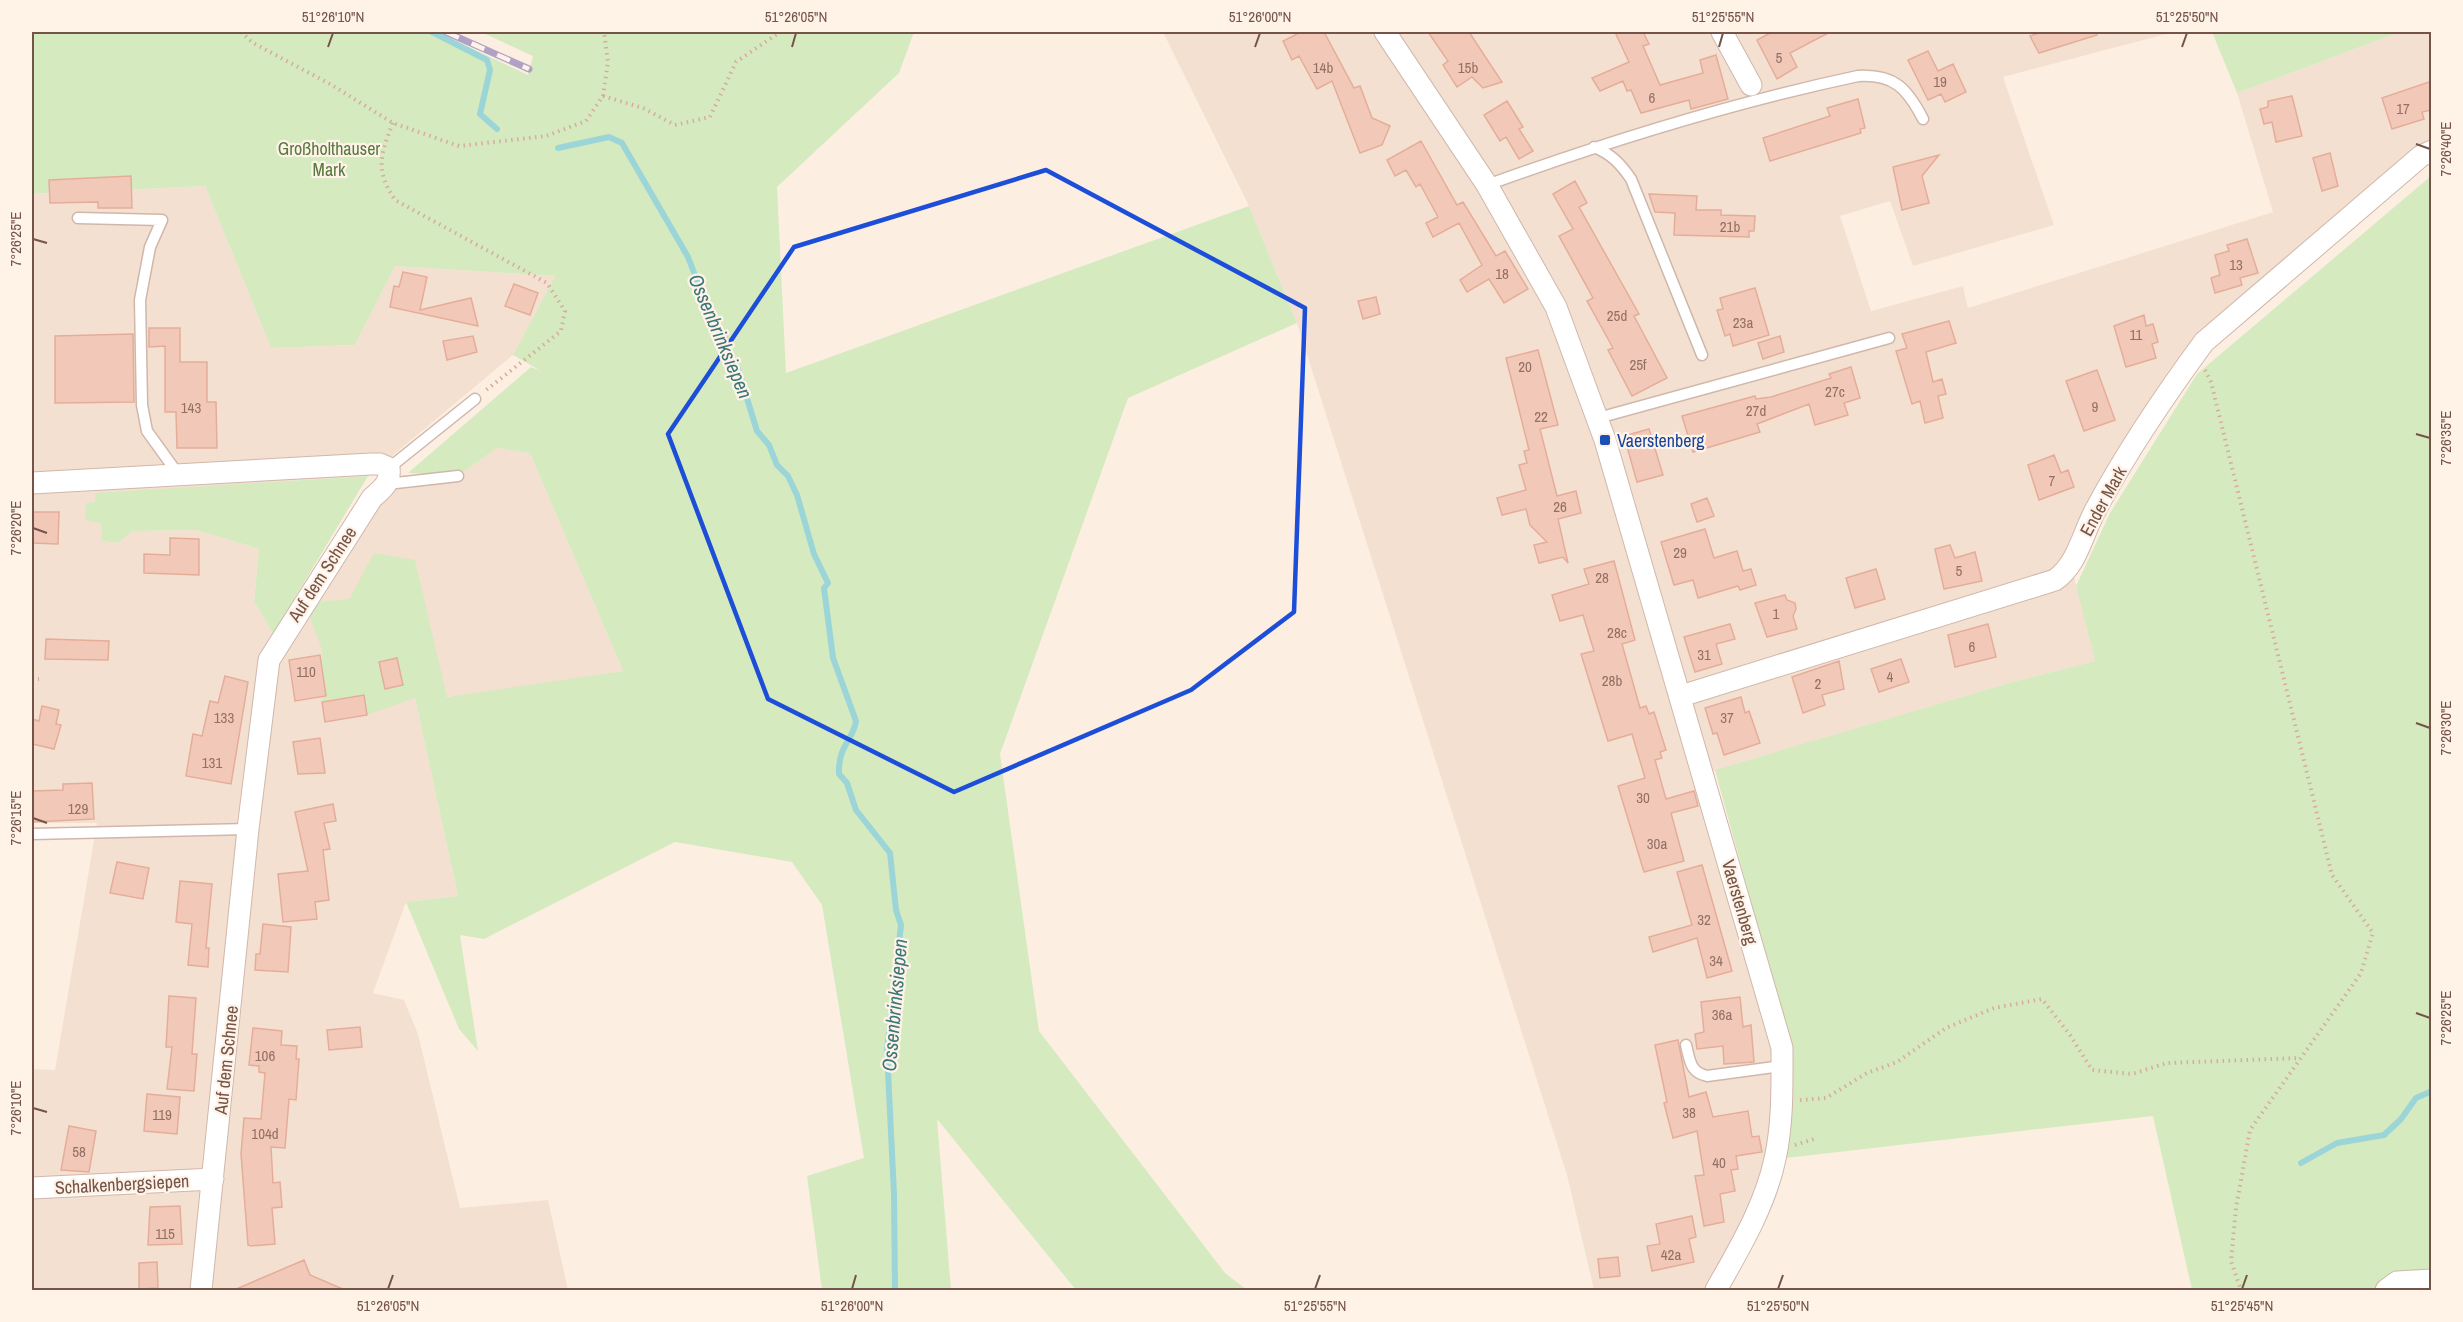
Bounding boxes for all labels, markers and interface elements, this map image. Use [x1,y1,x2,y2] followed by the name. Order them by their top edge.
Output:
[302,6,364,27] text: 51°26'10"N
[765,6,827,27] text: 51°26'05"N
[1229,6,1291,27] text: 51°26'00"N
[1692,6,1754,27] text: 51°25'55"N
[2156,6,2218,27] text: 51°25'50"N
[1776,47,1783,68] house number: 5
[1313,57,1333,78] house number: 14b
[1458,57,1478,78] house number: 15b
[1933,71,1947,92] house number: 19
[1649,87,1656,108] house number: 6
[2396,98,2410,119] house number: 17
[2435,121,2456,177] text: 7°26'40"E
[278,136,380,182] park label: Großholthauser Mark
[5,211,26,267] text: 7°26'25"E
[1720,216,1740,237] house number: 21b
[2229,254,2243,275] house number: 13
[1495,263,1509,284] house number: 18
[683,269,759,403] water label: Ossenbrinksiepen
[1607,305,1627,326] house number: 25d
[1733,312,1753,333] house number: 23a
[2130,324,2143,345] house number: 11
[1629,354,1647,375] house number: 25f
[1518,356,1532,377] house number: 20
[1825,381,1845,402] house number: 27c
[2092,396,2099,417] house number: 9
[181,397,201,418] house number: 143
[1746,400,1766,421] house number: 27d
[1534,406,1548,427] house number: 22
[2435,410,2456,466] text: 7°26'35"E
[1617,428,1705,453] place label: Vaerstenberg
[1598,433,1612,447] marker: Vaerstenberg
[2074,461,2133,540] street label: Ender Mark
[2049,470,2056,491] house number: 7
[1553,496,1567,517] house number: 26
[5,500,26,556] text: 7°26'20"E
[281,521,362,627] street label: Auf dem Schnee
[1673,542,1687,563] house number: 29
[1956,560,1963,581] house number: 5
[1595,567,1609,588] house number: 28
[1773,603,1780,624] house number: 1
[1607,622,1627,643] house number: 28c
[1969,636,1976,657] house number: 6
[1697,644,1711,665] house number: 31
[296,661,316,682] house number: 110
[1887,666,1894,687] house number: 4
[1602,670,1622,691] house number: 28b
[1815,673,1822,694] house number: 2
[2435,700,2456,756] text: 7°26'30"E
[214,707,234,728] house number: 133
[1720,707,1734,728] house number: 37
[202,752,222,773] house number: 131
[1636,787,1650,808] house number: 30
[5,790,26,846] text: 7°26'15"E
[68,798,88,819] house number: 129
[1647,833,1667,854] house number: 30a
[1716,856,1764,948] street label: Vaerstenberg
[1697,909,1711,930] house number: 32
[875,938,913,1072] water label: Ossenbrinksiepen
[1709,950,1723,971] house number: 34
[2435,990,2456,1046] text: 7°26'25"E
[208,1004,244,1117] street label: Auf dem Schnee
[1712,1004,1732,1025] house number: 36a
[255,1045,275,1066] house number: 106
[5,1080,26,1136] text: 7°26'10"E
[1682,1102,1696,1123] house number: 38
[152,1104,172,1125] house number: 119
[251,1123,279,1144] house number: 104d
[72,1141,86,1162] house number: 58
[1712,1152,1726,1173] house number: 40
[54,1168,190,1200] street label: Schalkenbergsiepen
[155,1223,175,1244] house number: 115
[1661,1244,1681,1265] house number: 42a
[357,1295,419,1316] text: 51°26'05"N
[821,1295,883,1316] text: 51°26'00"N
[1284,1295,1346,1316] text: 51°25'55"N
[1747,1295,1809,1316] text: 51°25'50"N
[2211,1295,2273,1316] text: 51°25'45"N

